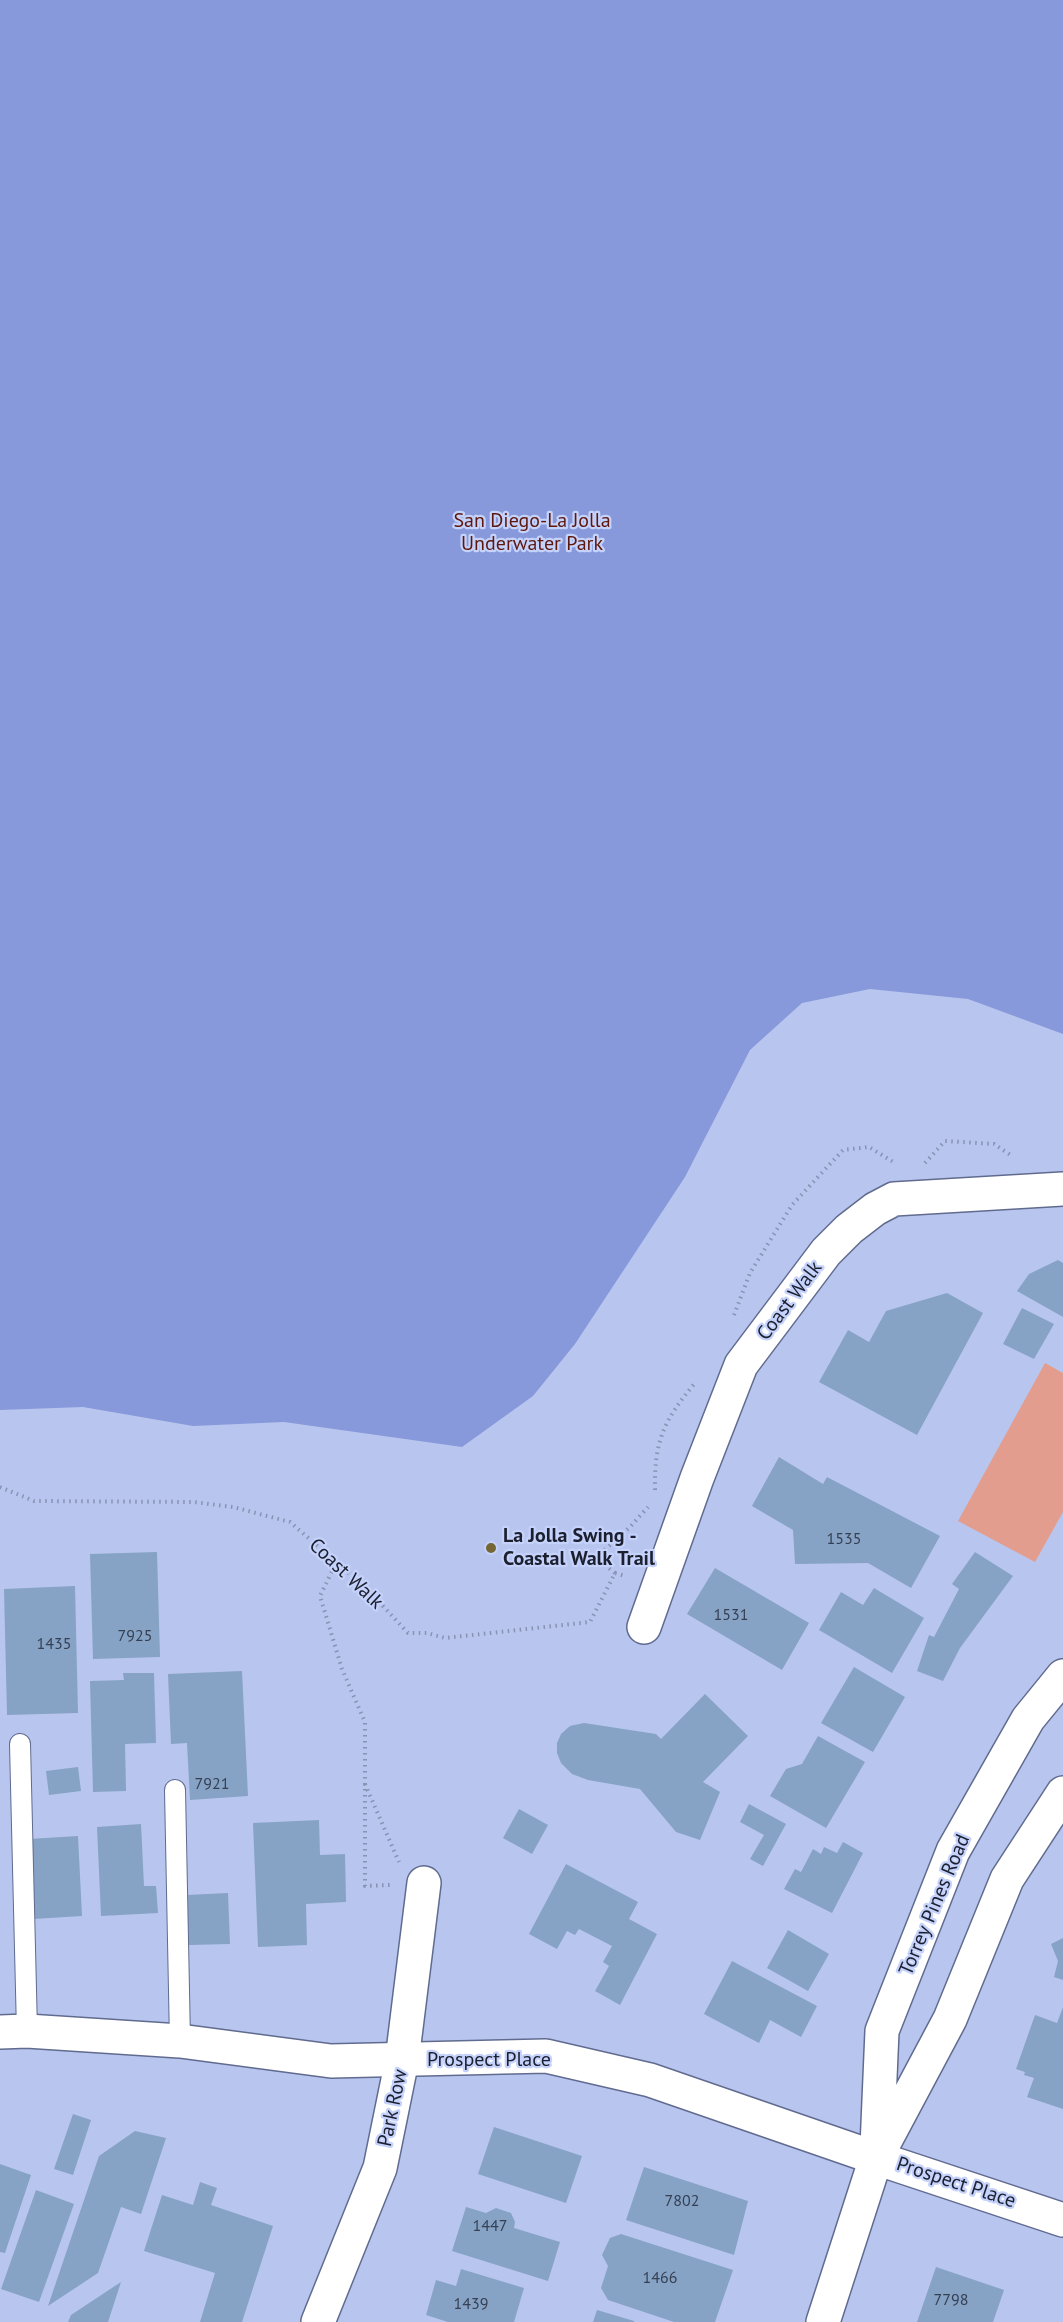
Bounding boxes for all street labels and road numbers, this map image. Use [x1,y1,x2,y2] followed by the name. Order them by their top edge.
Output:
[752,1257,828,1345] street label: Coast Walk
[304,1534,388,1614] street label: Coast Walk
[894,1831,976,1979] street label: Torrey Pines Road
[427,2048,551,2072] street label: Prospect Place
[373,2067,413,2149] street label: Park Row
[893,2152,1019,2214] street label: Prospect Place

